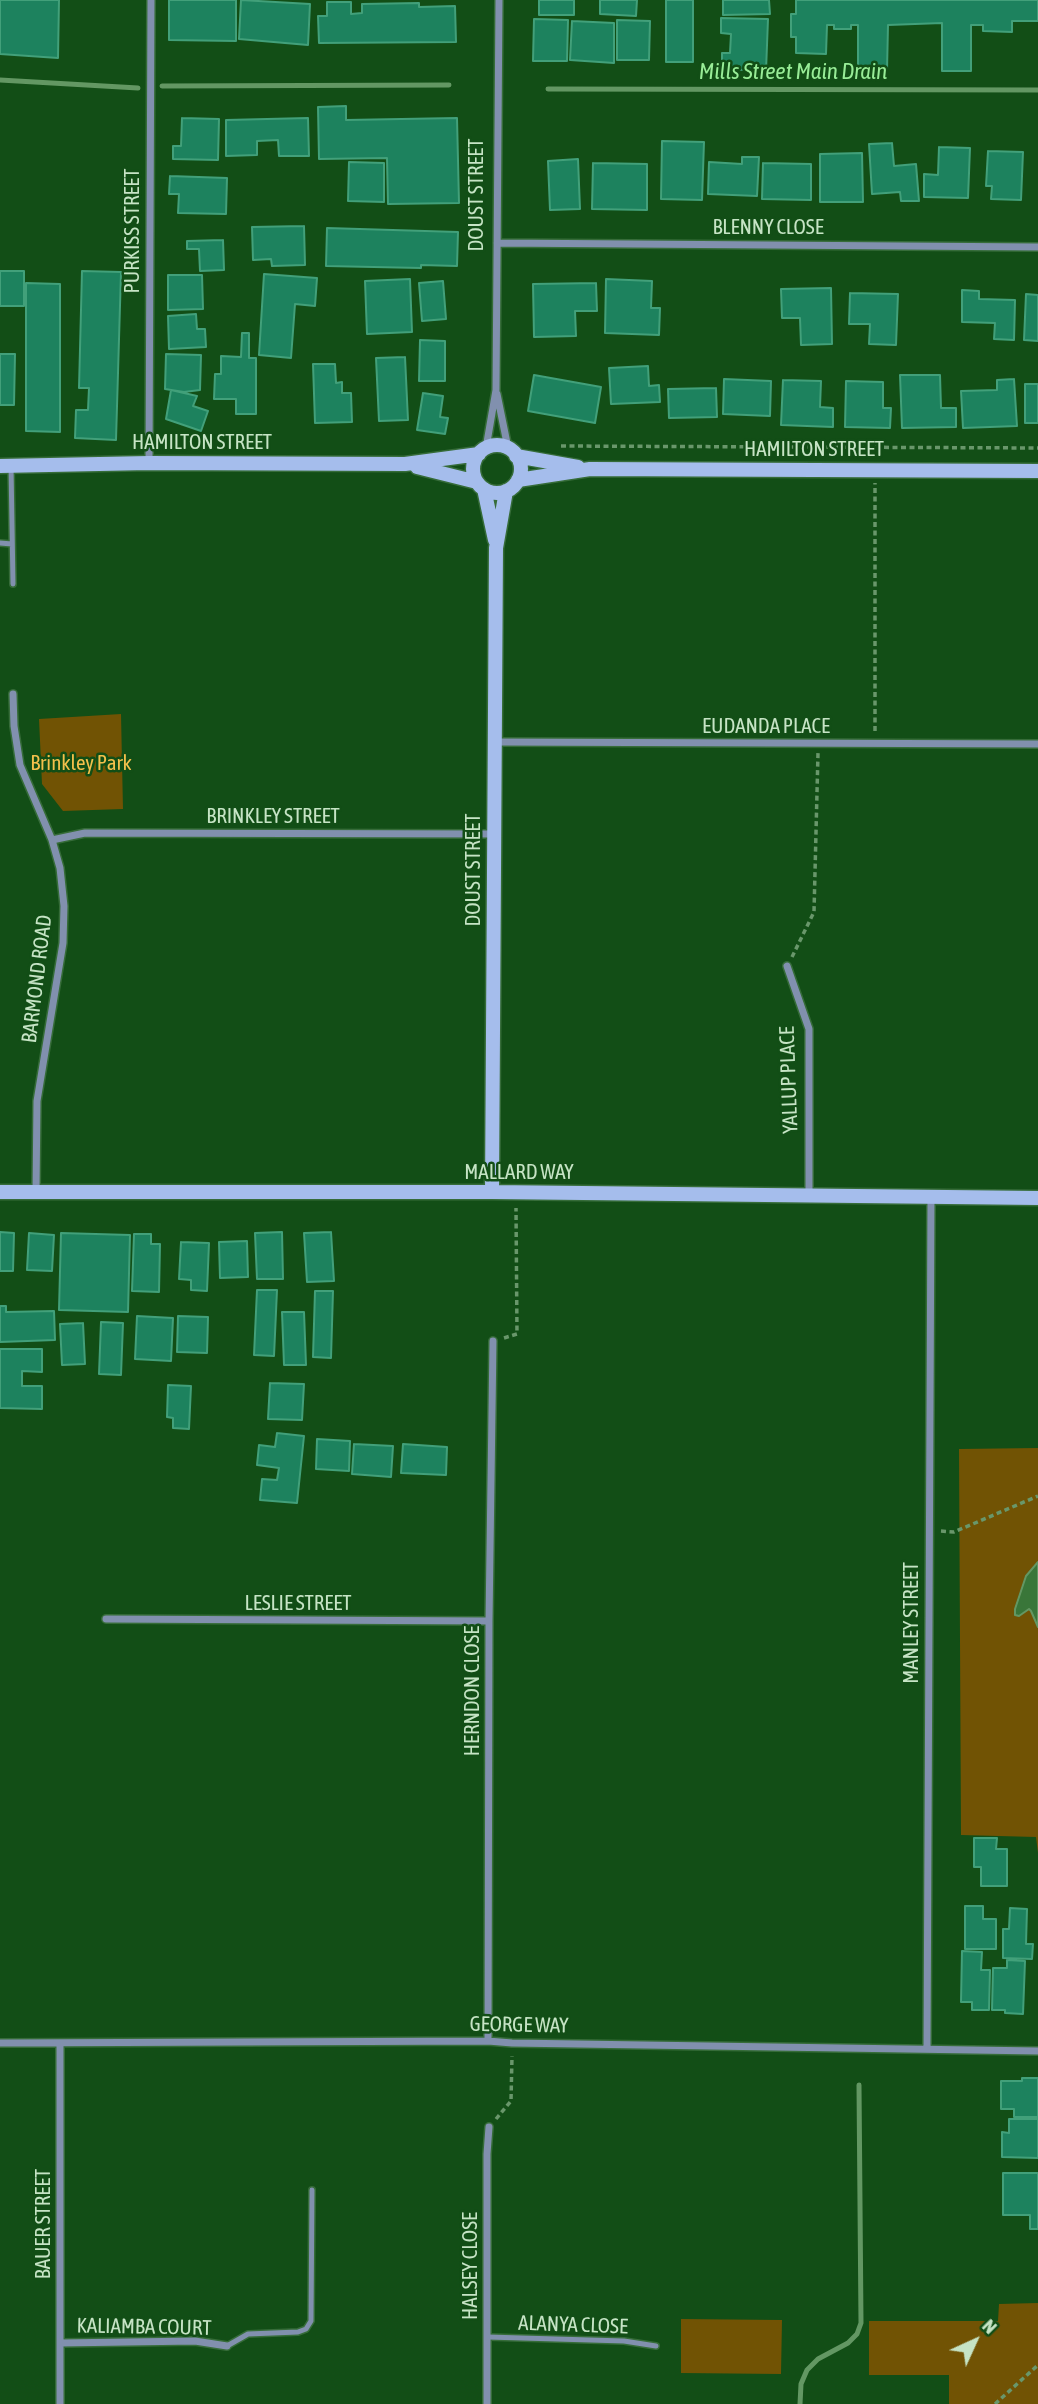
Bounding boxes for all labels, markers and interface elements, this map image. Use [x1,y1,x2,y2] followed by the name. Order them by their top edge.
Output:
[699,58,887,86] water label: Mills Street Main Drain
[463,139,489,251] street label: DOUST STREET
[119,169,145,293] street label: PURKISS STREET
[712,214,824,240] street label: BLENNY CLOSE
[132,429,272,455] street label: HAMILTON STREET
[744,436,884,462] street label: HAMILTON STREET
[702,713,830,739] street label: EUDANDA PLACE
[30,750,132,776] park label: Brinkley Park
[206,803,340,829] street label: BRINKLEY STREET
[460,814,486,926] street label: DOUST STREET
[17,914,57,1044] street label: BARMOND ROAD
[775,1026,803,1134] street label: YALLUP PLACE
[464,1159,574,1185] street label: MALLARD WAY
[898,1562,924,1684] street label: MANLEY STREET
[245,1590,351,1616] street label: LESLIE STREET
[459,1626,485,1756] street label: HERNDON CLOSE
[469,2012,569,2038] street label: GEORGE WAY
[30,2169,56,2279] street label: BAUER STREET
[457,2212,483,2320] street label: HALSEY CLOSE
[940,2306,1010,2376] north arrow
[518,2310,628,2340] street label: ALANYA CLOSE
[76,2313,212,2341] street label: KALIAMBA COURT
[978,2314,1002,2338] text: N

